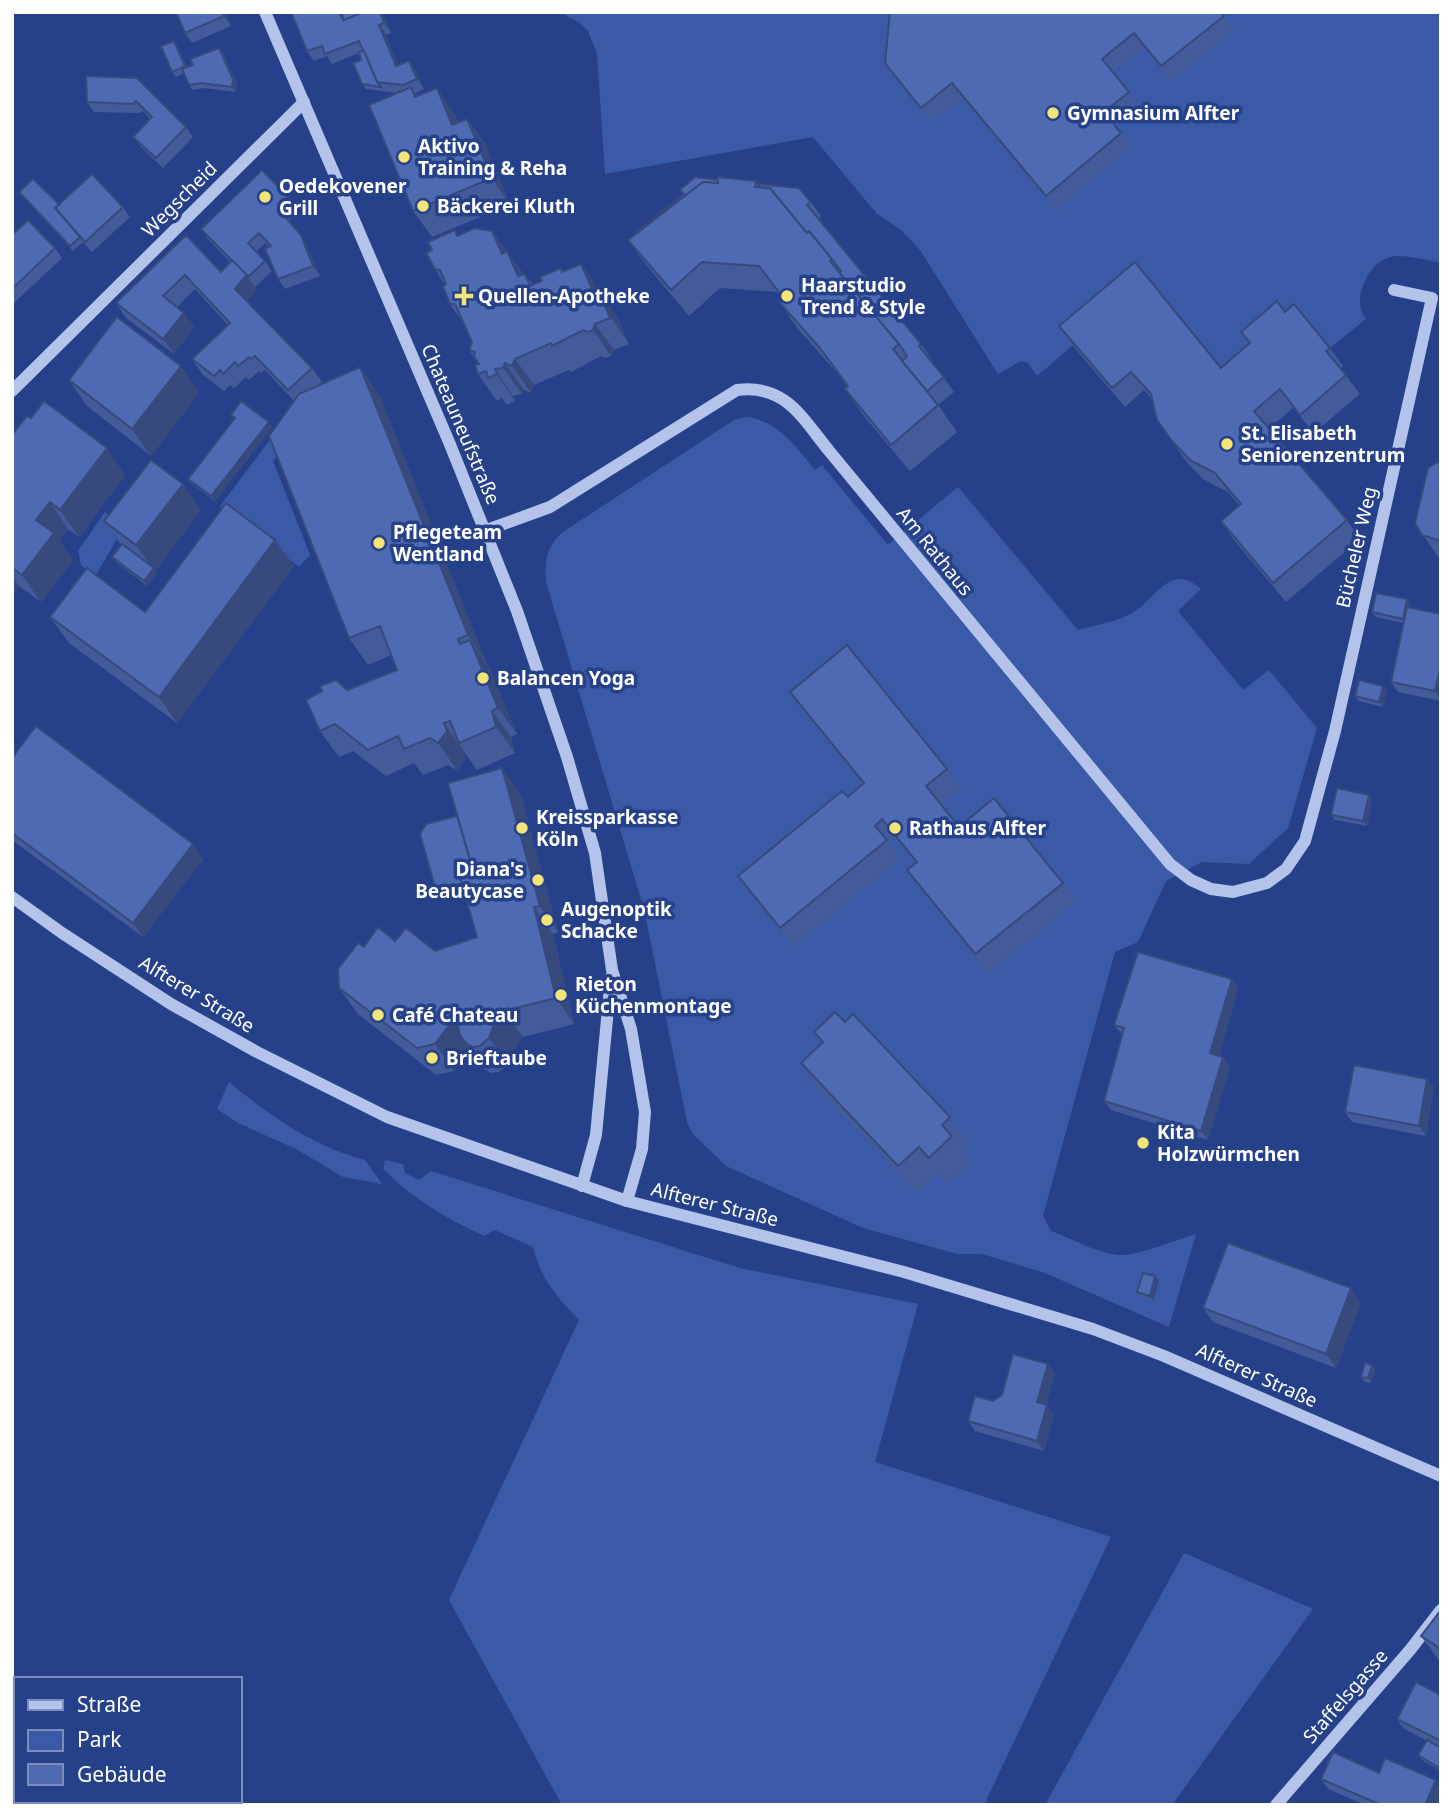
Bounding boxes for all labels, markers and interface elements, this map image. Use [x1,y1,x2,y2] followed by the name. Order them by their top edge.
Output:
[1067,100,1240,126] place label: Gymnasium Alfter
[1045,105,1061,121] marker: Gymnasium Alfter
[418,133,567,181] place label: Aktivo Training & Reha
[396,149,412,165] marker: Aktivo Training & Reha
[136,156,222,242] street label: Wegscheid
[279,173,407,221] place label: Oedekovener Grill
[257,189,273,205] marker: Oedekovener Grill
[437,193,575,219] place label: Bäckerei Kluth
[415,198,431,214] marker: Bäckerei Kluth
[801,272,926,320] place label: Haarstudio Trend & Style
[478,283,650,309] place label: Quellen-Apotheke
[456,288,472,304] marker: Quellen-Apotheke
[779,288,795,304] marker: Haarstudio Trend & Style
[415,340,507,508] street label: Chateauneufstraße
[1241,420,1405,468] place label: St. Elisabeth Seniorenzentrum
[1219,436,1235,452] marker: St. Elisabeth Seniorenzentrum
[1329,484,1383,610] street label: Bücheler Weg
[891,501,979,601] street label: Am Rathaus
[393,519,502,567] place label: Pflegeteam Wentland
[371,535,387,551] marker: Pflegeteam Wentland
[497,665,635,691] place label: Balancen Yoga
[475,670,491,686] marker: Balancen Yoga
[536,804,678,852] place label: Kreissparkasse Köln
[909,815,1046,841] place label: Rathaus Alfter
[514,820,530,836] marker: Kreissparkasse Köln
[887,820,903,836] marker: Rathaus Alfter
[415,856,524,904] place label: Diana's Beautycase
[530,872,546,888] marker: Diana's Beautycase
[561,896,672,944] place label: Augenoptik Schacke
[539,912,555,928] marker: Augenoptik Schacke
[134,949,260,1039] street label: Alfterer Straße
[575,971,732,1019] place label: Rieton Küchenmontage
[553,987,569,1003] marker: Rieton Küchenmontage
[392,1002,518,1028] place label: Café Chateau
[370,1007,386,1023] marker: Café Chateau
[446,1045,547,1071] place label: Brieftaube
[424,1050,440,1066] marker: Brieftaube
[1157,1119,1300,1167] place label: Kita Holzwürmchen
[1135,1135,1151,1151] marker: Kita Holzwürmchen
[649,1176,781,1232] street label: Alfterer Straße
[1192,1337,1322,1413] street label: Alfterer Straße
[1297,1643,1393,1749] street label: Staffelsgasse
[14,1677,242,1803] legend
[77,1690,141,1718] text: Straße
[77,1725,122,1753] text: Park
[77,1760,167,1788] text: Gebäude

